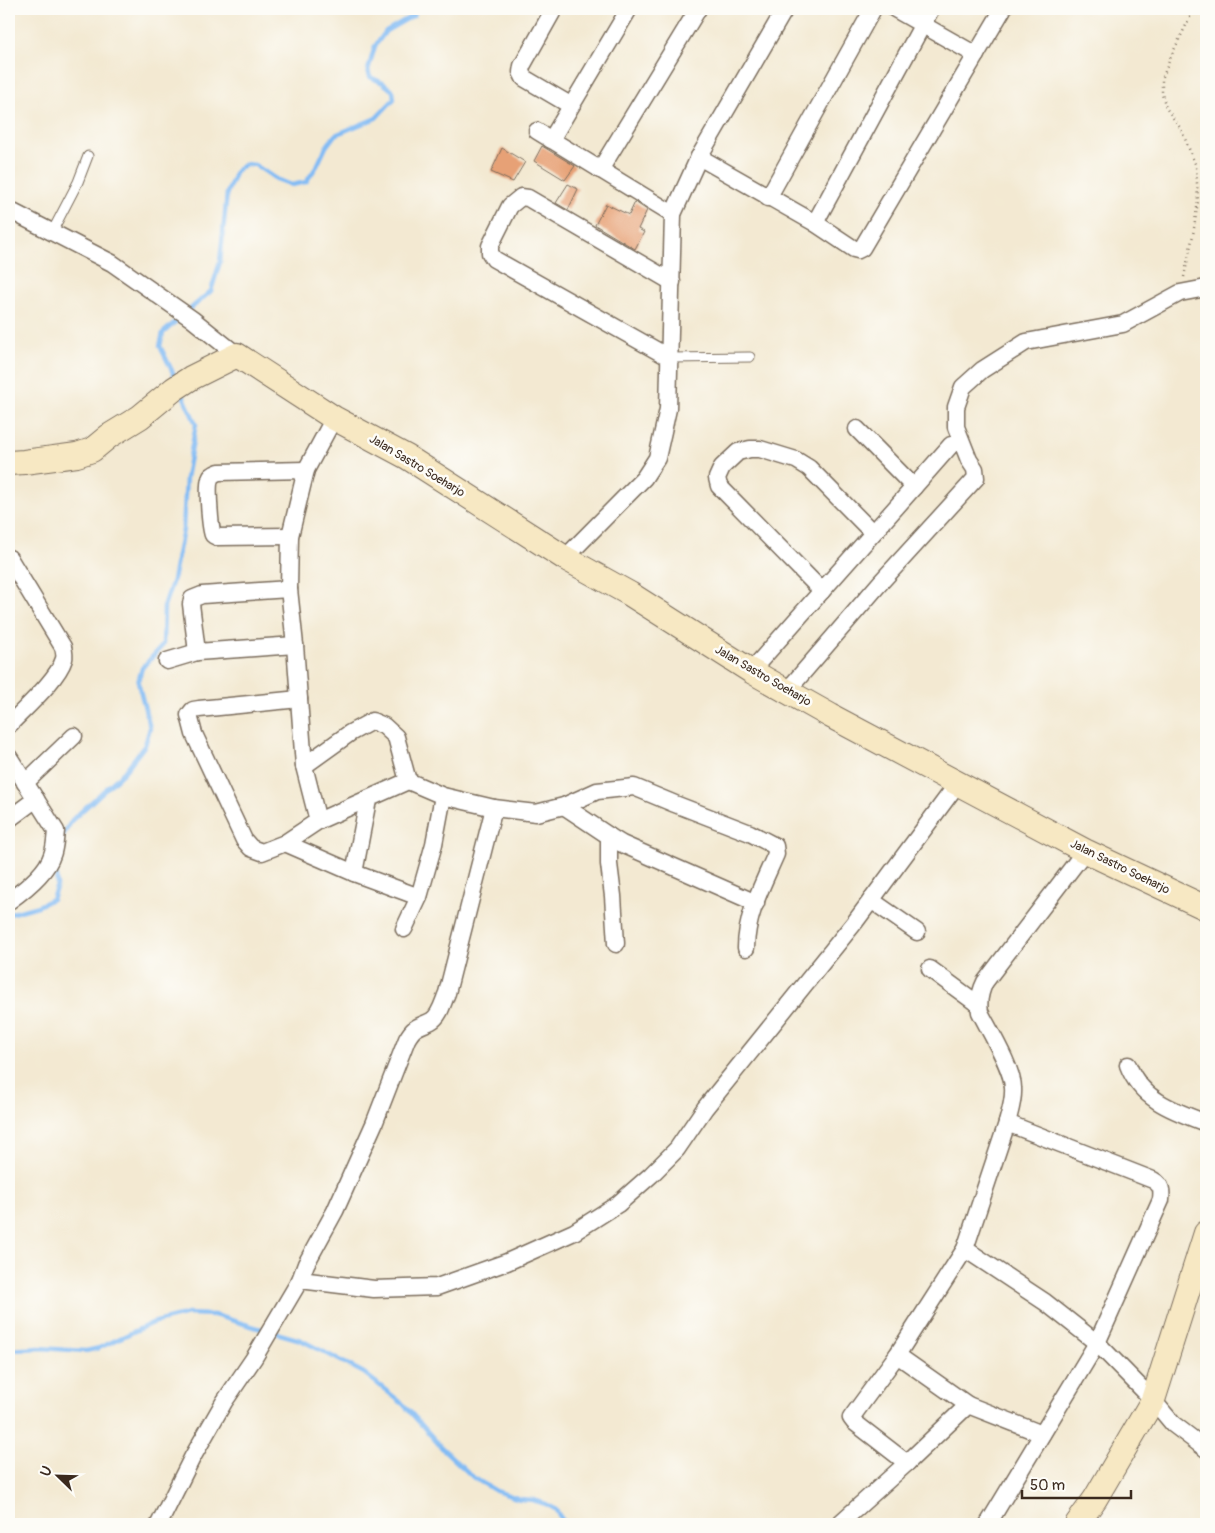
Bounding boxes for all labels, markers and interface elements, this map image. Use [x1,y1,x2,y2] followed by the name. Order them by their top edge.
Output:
[367,432,468,501] street label: Jalan Sastro Soeharjo
[712,642,814,710] street label: Jalan Sastro Soeharjo
[1068,836,1173,898] street label: Jalan Sastro Soeharjo
[32,1450,82,1500] north arrow
[37,1464,56,1479] text: U
[1022,1468,1131,1500] scale bar
[1030,1476,1065,1495] text: 50 m

